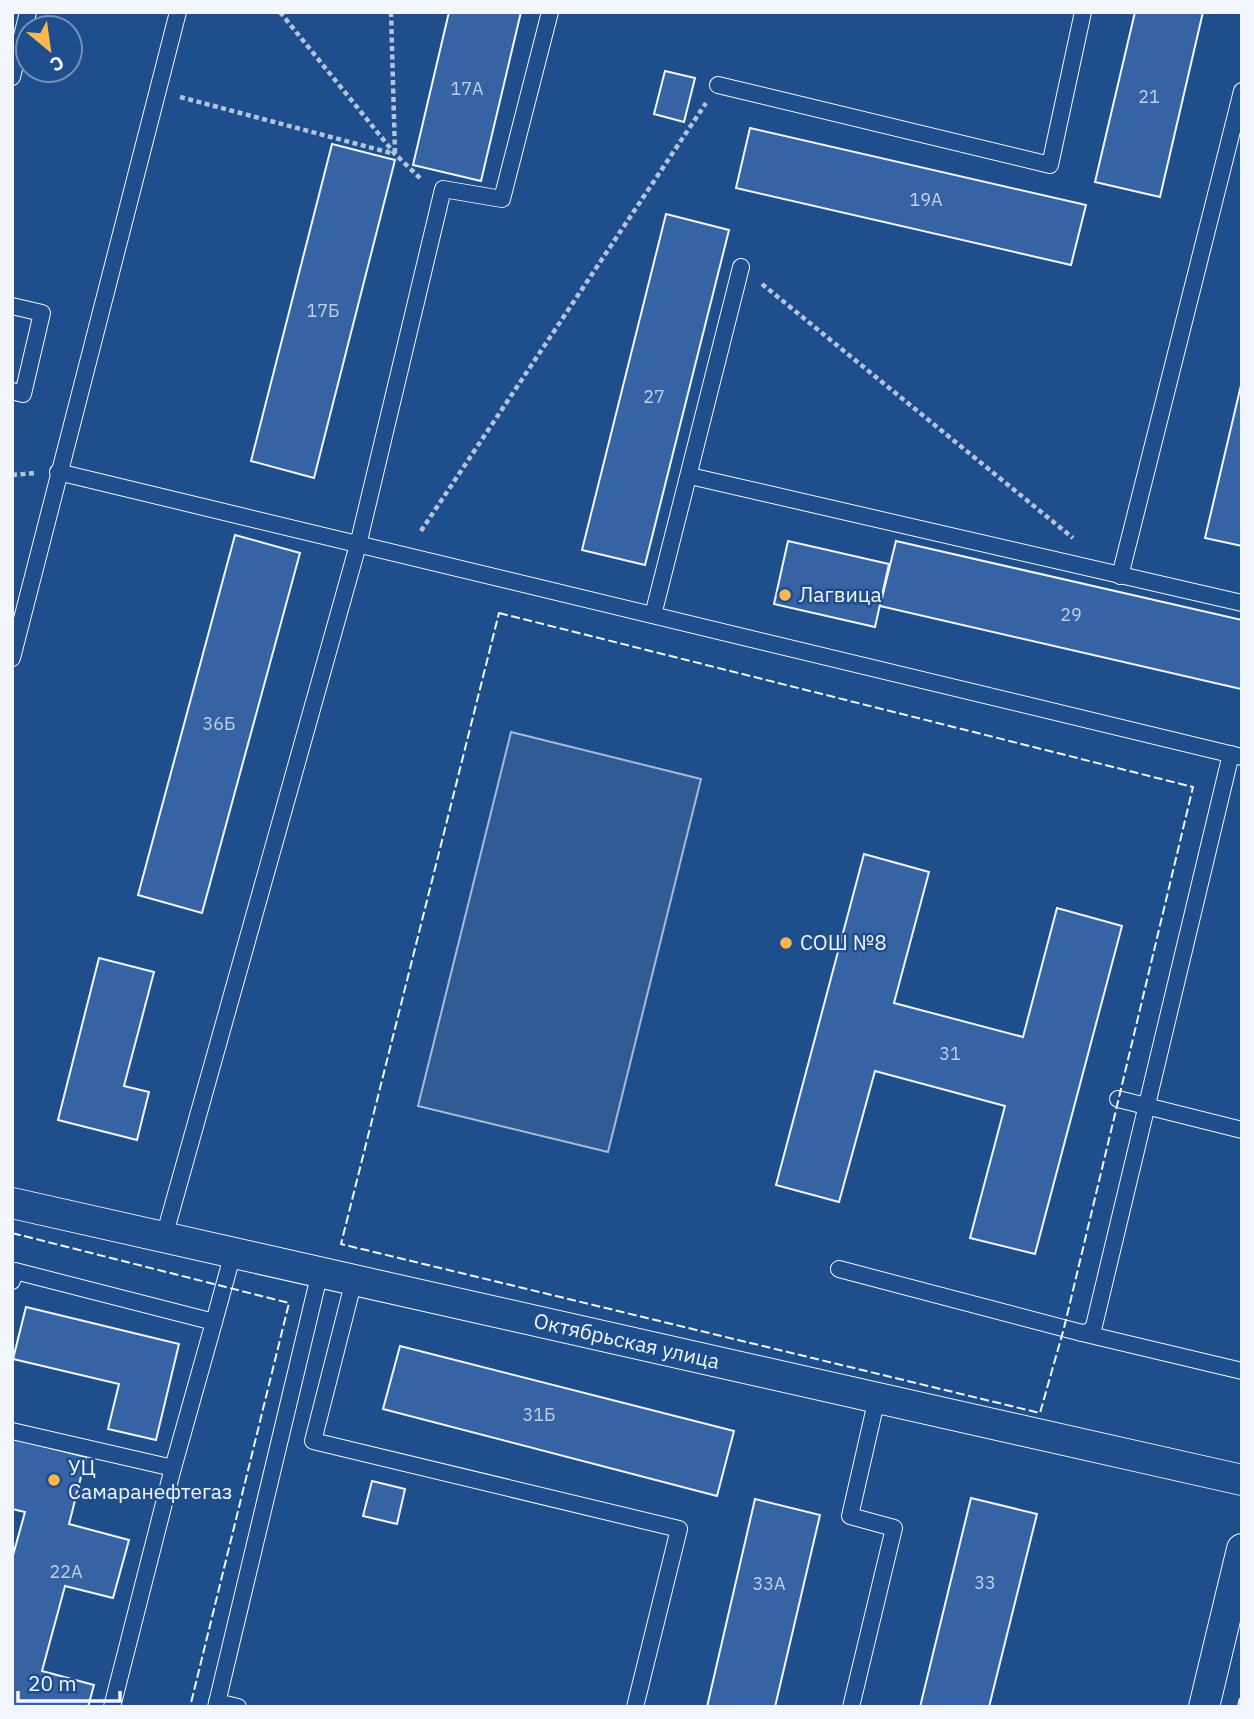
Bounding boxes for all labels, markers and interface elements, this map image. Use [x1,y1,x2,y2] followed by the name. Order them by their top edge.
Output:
[14,14,84,84] north arrow
[46,50,68,77] text: С
[450,77,484,100] house number: 17А
[1138,85,1160,108] house number: 21
[909,188,943,211] house number: 19А
[306,299,340,322] house number: 17Б
[643,385,665,408] house number: 27
[799,580,882,608] place label: Лагвица
[777,587,793,603] marker: Лагвица
[1060,603,1082,626] house number: 29
[202,712,236,735] house number: 36Б
[800,928,887,956] place label: СОШ №8
[778,935,794,951] marker: СОШ №8
[939,1042,961,1065] house number: 31
[531,1306,723,1375] street label: Октябрьская улица
[522,1403,556,1426] house number: 31Б
[68,1453,233,1505] place label: УЦ Самаранефтегаз
[46,1472,62,1488] marker: УЦ Самаранефтегаз
[49,1560,83,1583] house number: 22А
[974,1571,996,1594] house number: 33
[752,1572,786,1595] house number: 33А
[18,1660,119,1704] scale bar
[28,1669,77,1697] text: 20 m

